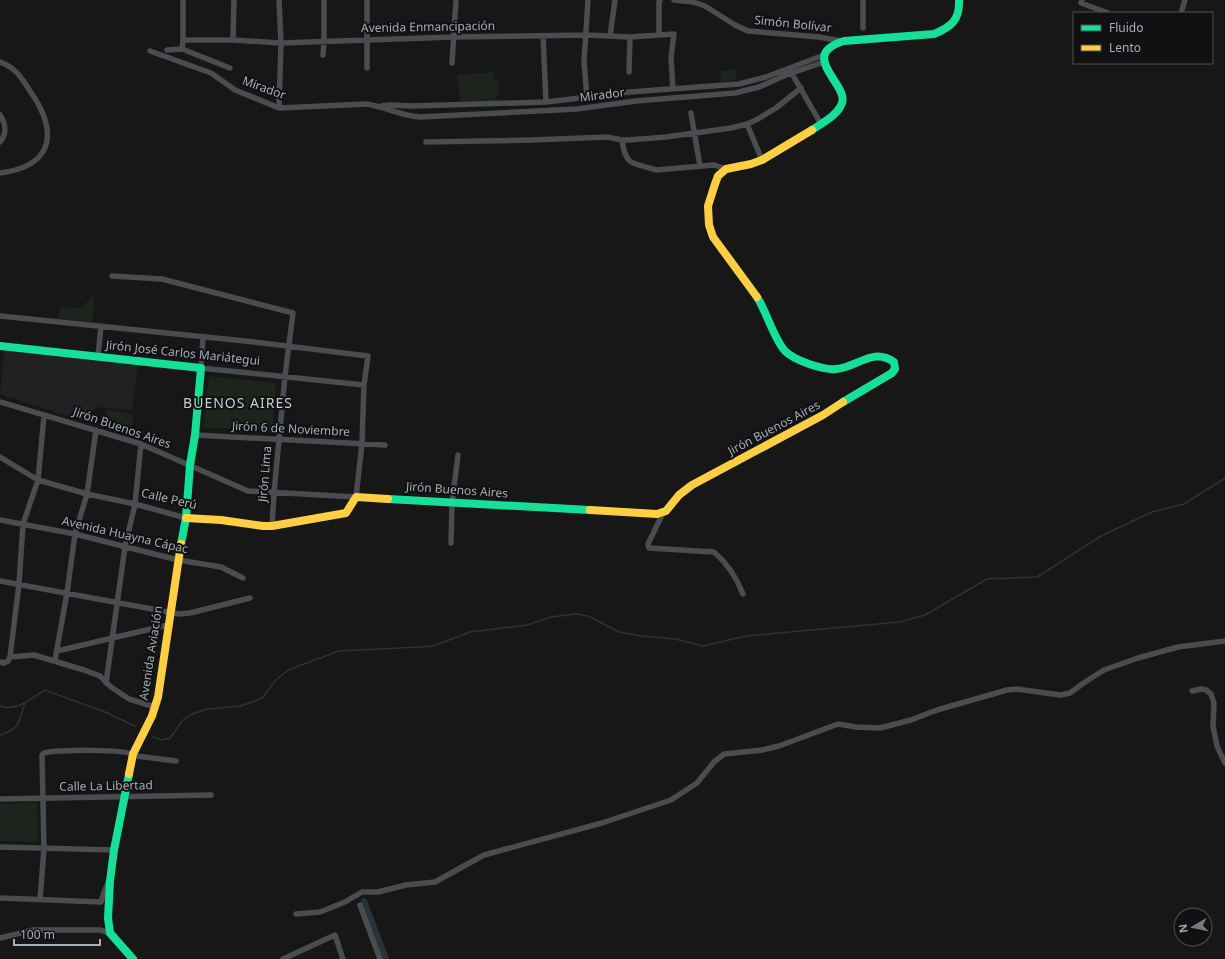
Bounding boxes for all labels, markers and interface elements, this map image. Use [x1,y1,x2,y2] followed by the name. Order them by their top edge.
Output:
[754,11,833,36] street label: Simón Bolívar
[1073,12,1213,64] legend
[361,17,495,36] street label: Avenida Enmancipación
[1109,19,1143,36] text: Fluido
[1109,39,1141,56] text: Lento
[240,72,288,103] street label: Mirador
[579,83,625,106] street label: Mirador
[104,336,261,369] street label: Jirón José Carlos Mariátegui
[183,393,293,412] district label: BUENOS AIRES
[724,396,823,460] street label: Jirón Buenos Aires
[70,402,174,452] street label: Jirón Buenos Aires
[230,417,351,440] street label: Jirón 6 de Noviembre
[253,445,275,504] street label: Jirón Lima
[404,477,509,502] street label: Jirón Buenos Aires
[140,484,199,513] street label: Calle Perú
[60,512,190,557] street label: Avenida Huayna Cápac
[135,604,166,701] street label: Avenida Aviación
[59,776,153,795] street label: Calle La Libertad
[1173,907,1213,947] north arrow
[14,921,100,947] scale bar
[1175,923,1191,934] text: N
[20,926,55,943] text: 100 m

